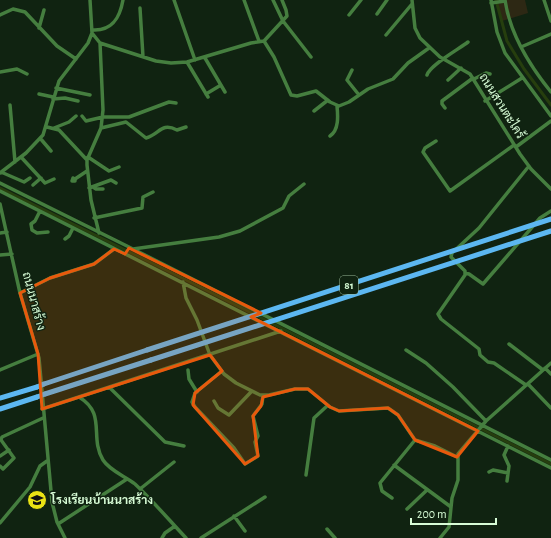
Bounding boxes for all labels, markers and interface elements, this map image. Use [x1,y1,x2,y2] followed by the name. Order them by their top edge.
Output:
[477,70,529,142] street label: ถนนสวนตะไคร้
[20,270,48,331] street label: ถนนนาสร้าง
[340,276,358,294] road number: 81
[26,489,48,511] school or university icon: โรงเรียนบ้านนาสร้าง
[50,492,153,506] place label: โรงเรียนบ้านนาสร้าง
[411,500,496,526] scale bar
[417,508,447,520] text: 200 m

